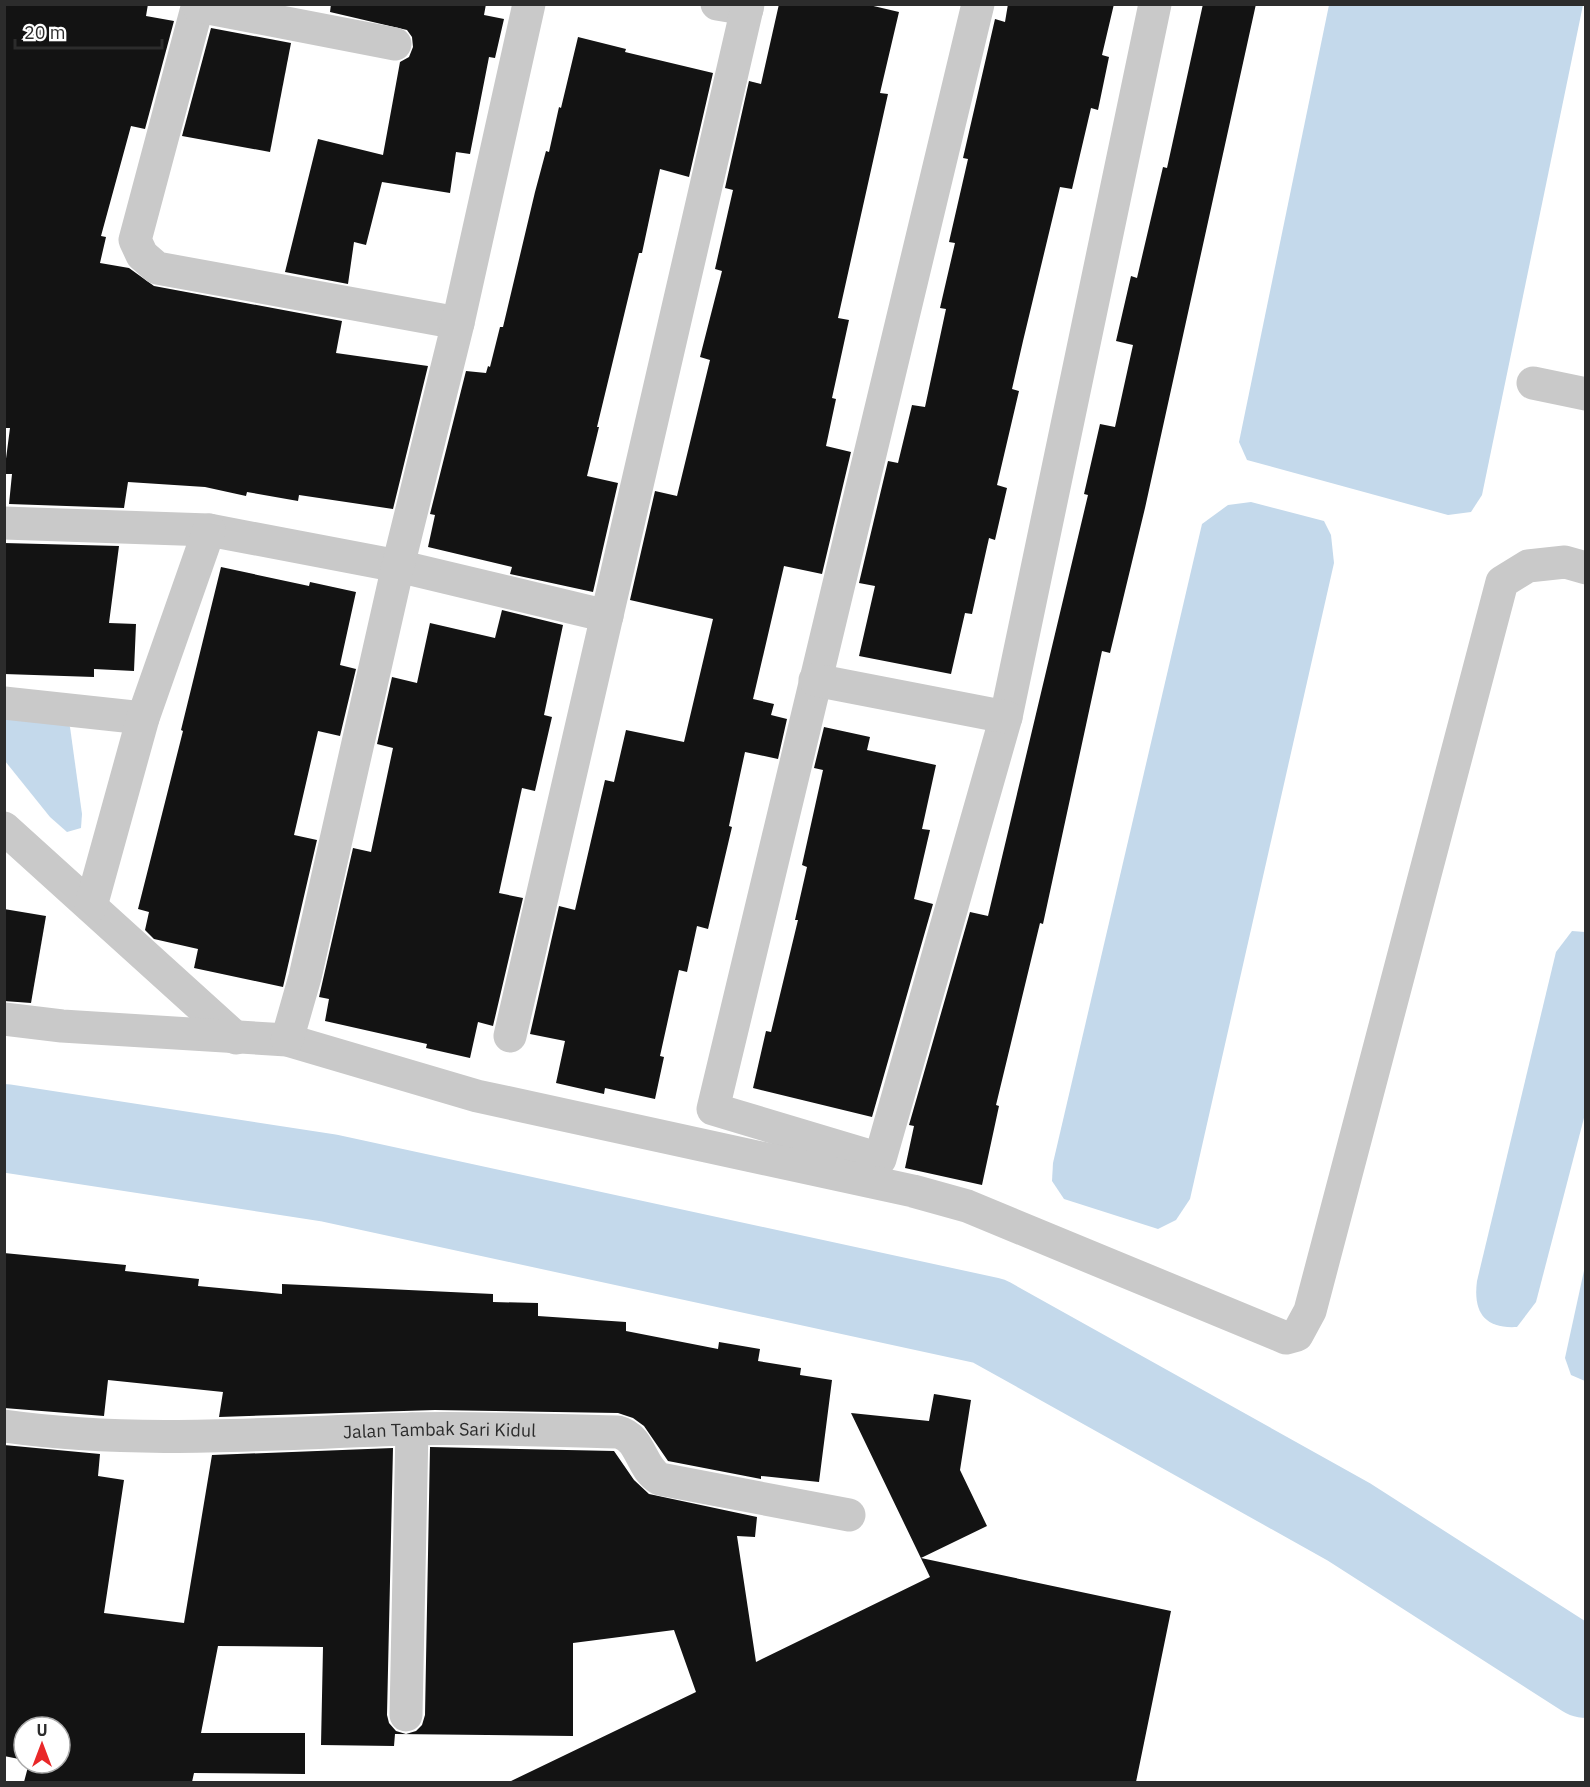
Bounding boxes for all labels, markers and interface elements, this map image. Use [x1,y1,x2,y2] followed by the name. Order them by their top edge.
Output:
[15,12,162,50] scale bar
[24,21,66,44] text: 20 m
[342,1417,536,1443] street label: Jalan Tambak Sari Kidul
[12,1715,72,1775] north arrow
[36,1720,48,1740] text: U

